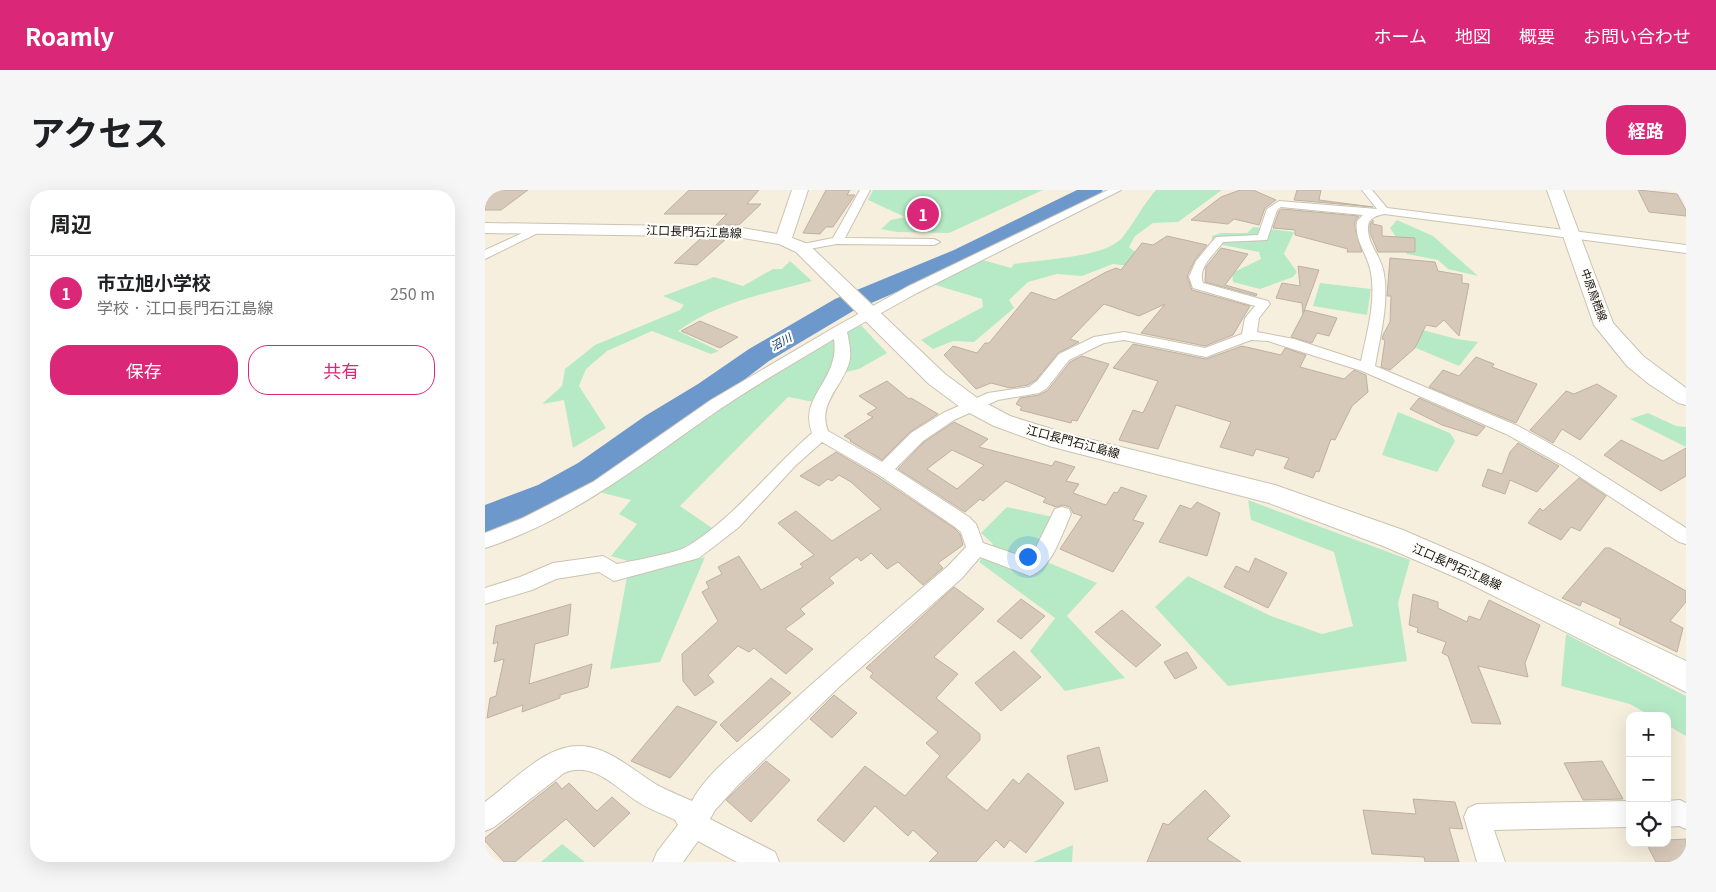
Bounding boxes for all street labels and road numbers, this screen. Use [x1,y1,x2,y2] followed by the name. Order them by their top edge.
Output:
[646,220,742,241] street label: 江口長門石江島線
[1578,266,1612,323] street label: 中原鳥栖線
[1025,420,1122,461] street label: 江口長門石江島線
[1410,538,1505,593] street label: 江口長門石江島線

